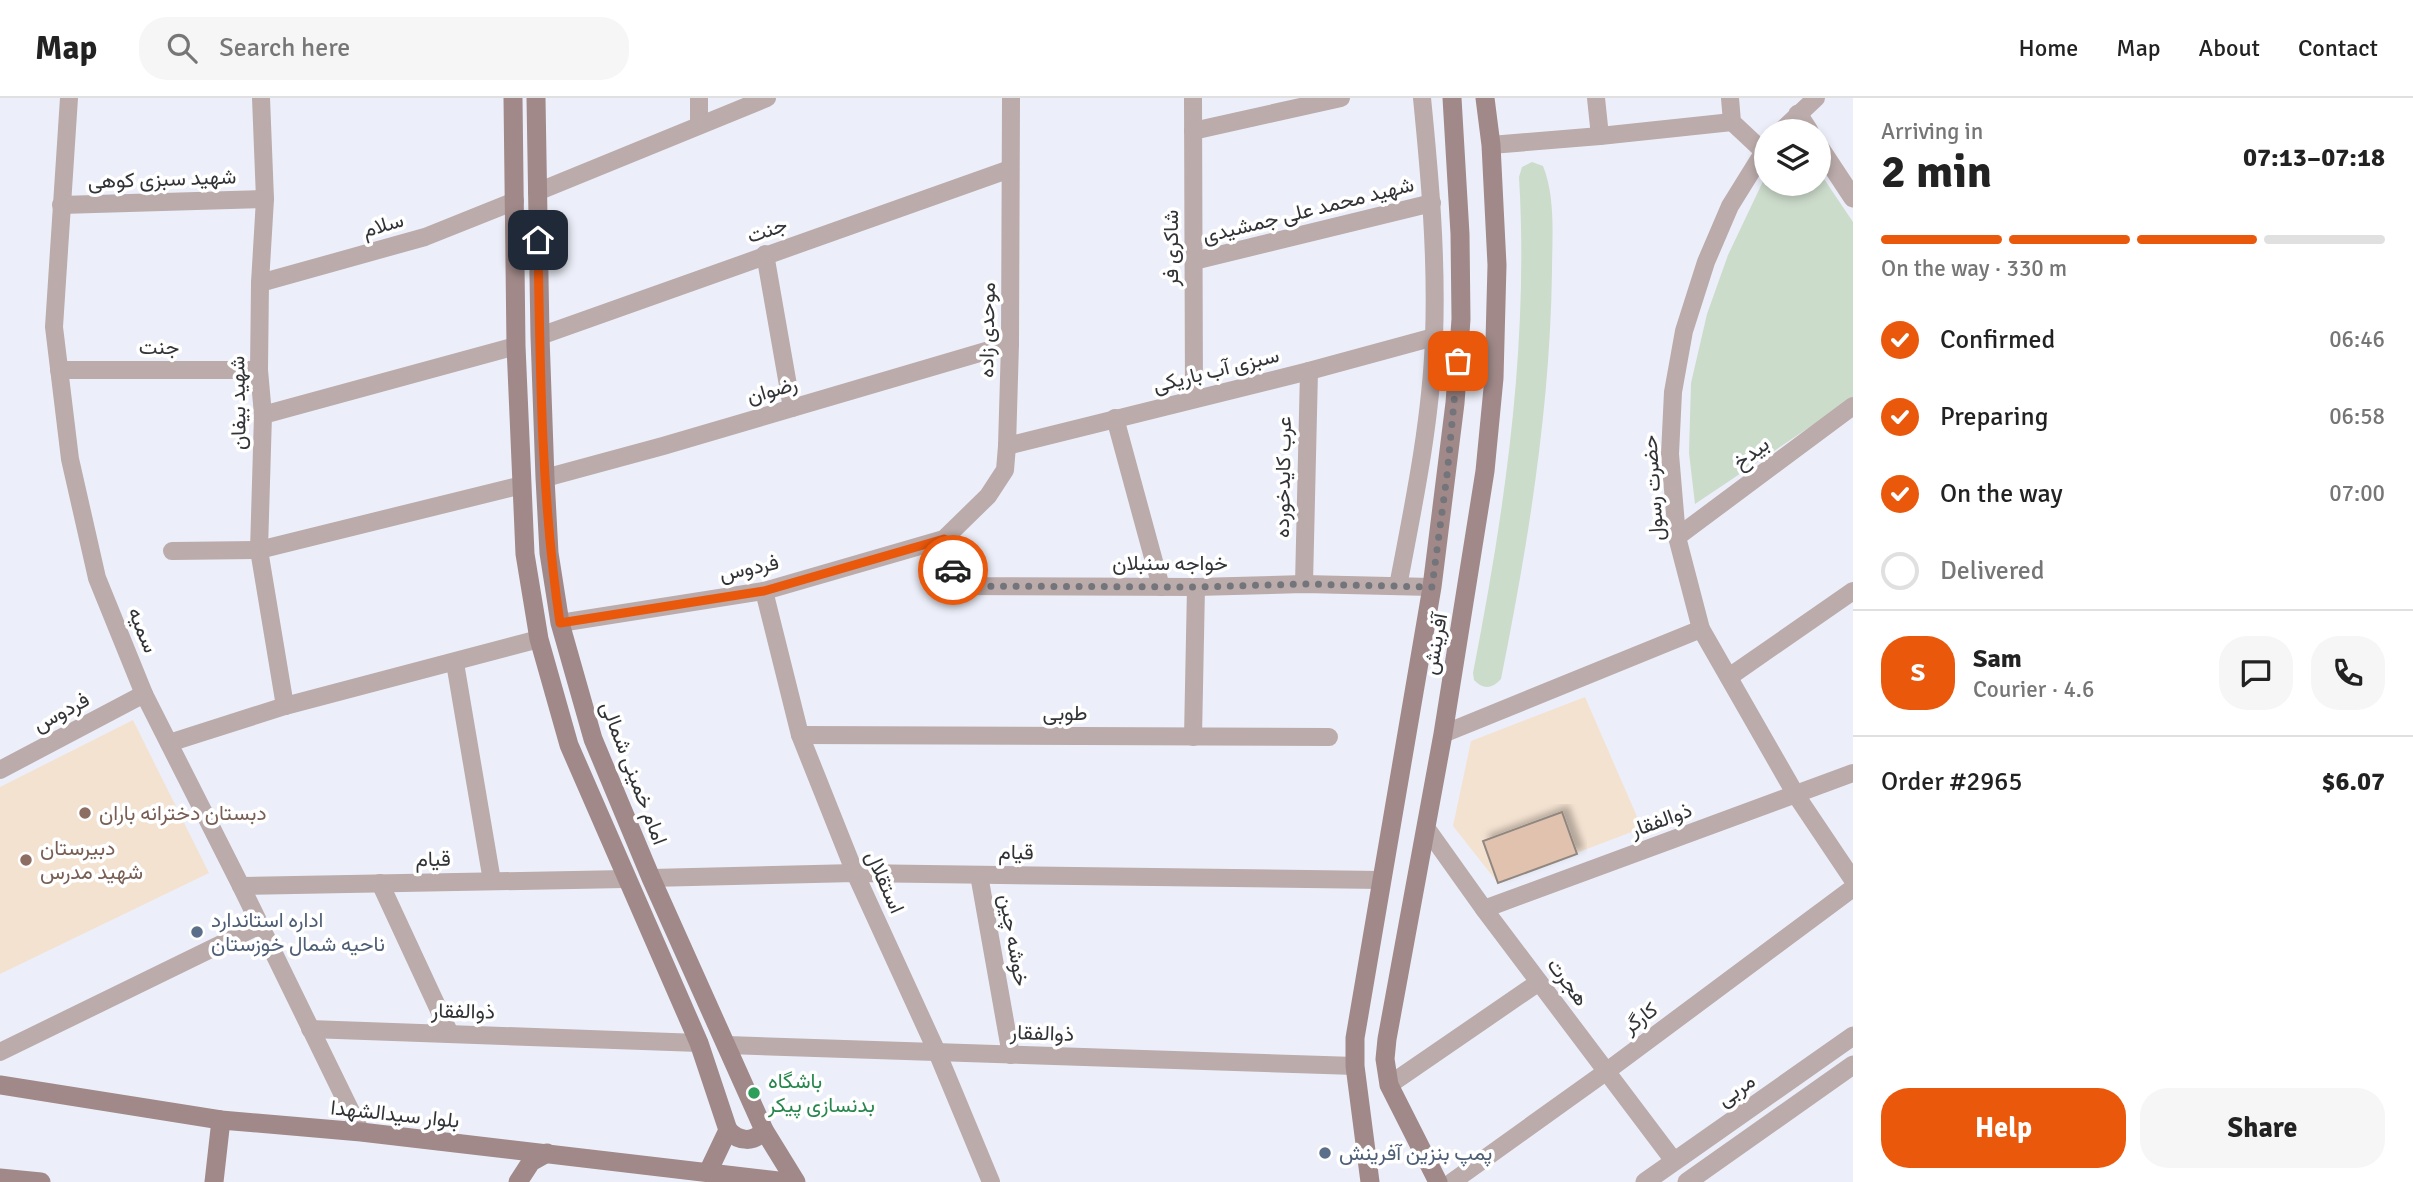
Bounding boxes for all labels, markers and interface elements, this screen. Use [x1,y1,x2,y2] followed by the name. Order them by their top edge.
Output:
[139,17,629,80] search box
[35,28,97,69] text: Map
[163,29,201,67] icon: search
[219,32,350,64] text: Search here
[2018,33,2078,63] text: Home
[2116,33,2161,63] text: Map
[2199,33,2260,63] text: About
[2298,33,2378,63] text: Contact
[1881,117,1983,146] text: Arriving in
[1754,119,1831,196] map controls
[1754,119,1831,196] button: layers
[2243,142,2385,174] text: 07:13–07:18
[1881,144,1992,200] text: 2 min
[87,163,237,195] street label: شهید سبزی کوهی
[1200,171,1416,249] street label: شهید محمد علی جمشیدی
[359,207,407,244] street label: سلام
[508,210,568,270] pin
[1158,210,1184,287] street label: شاکری فر
[744,211,790,249] street label: جنت
[519,221,557,259] icon: home
[1881,254,2067,283] text: On the way · 330 m
[973,282,1001,378] street label: موحدی زاده
[1881,321,1919,359] icon: check
[1940,324,2055,356] text: Confirmed
[2329,325,2385,354] text: 06:46
[1428,331,1488,391] pin
[139,334,179,360] street label: جنت
[1150,342,1282,398] street label: سبزی آب باریکی
[1439,342,1477,380] icon: bag
[224,356,252,450] street label: شهید بیفان
[744,370,800,410] street label: رضوان
[1881,398,1919,436] icon: check
[1940,401,2048,433] text: Preparing
[2329,402,2385,431] text: 06:58
[1269,416,1297,538] street label: عرب کایدخورده
[1728,431,1775,476] street label: بیدخ
[1636,434,1670,542] street label: حضرت رسول
[1881,475,1919,513] icon: check
[1940,478,2063,510] text: On the way
[2329,479,2385,508] text: 07:00
[918,535,988,605] courier
[717,549,781,587] street label: فردوس
[1112,550,1228,576] street label: خواجه سنبلان
[934,551,972,589] icon: car
[1940,555,2045,587] text: Delivered
[122,603,164,657] street label: سمیه
[1417,609,1454,677] street label: آفرینش
[2219,636,2293,710] button: chat
[2311,636,2385,710] button: phone
[1973,643,2022,675] text: Sam
[1911,657,1925,689] text: S
[1973,675,2094,704] text: Courier · 4.6
[28,686,94,738] street label: فردوس
[594,698,673,849] street label: امام خمینی شمالی
[1043,700,1087,726] street label: طوبی
[1881,766,2022,798] text: Order #2965
[2321,766,2385,798] text: $6.07
[1626,797,1695,843] street label: ذوالفقار
[99,800,267,826] place label: دبستان دخترانه باران
[77,805,93,821] marker: دبستان دخترانه باران
[40,835,143,885] place label: دبیرستان شهید مدرس
[998,839,1034,866] street label: قیام
[415,846,451,873] street label: قیام
[860,847,910,917] street label: استقلال
[18,852,34,868] marker: دبیرستان شهید مدرس
[992,892,1035,988] street label: خوشه چین
[211,907,385,957] place label: اداره استاندارد ناحیه شمال خوزستان
[189,924,205,940] marker: اداره استاندارد ناحیه شمال خوزستان
[1541,953,1595,1011] street label: هجرت
[1616,996,1663,1040] street label: کارگر
[430,997,495,1025] street label: ذوالفقار
[1009,1019,1074,1047] street label: ذوالفقار
[767,1068,875,1119] place label: باشگاه بدنسازی پیکر
[1712,1068,1760,1112] street label: مربی
[746,1085,762,1101] marker: باشگاه بدنسازی پیکر
[1881,1088,2126,1168] button: Help
[2140,1088,2385,1168] button: Share
[329,1094,461,1134] street label: بلوار سیدالشهدا
[1339,1140,1492,1167] place label: پمپ بنزین آفرینش
[1317,1145,1333,1161] marker: پمپ بنزین آفرینش

